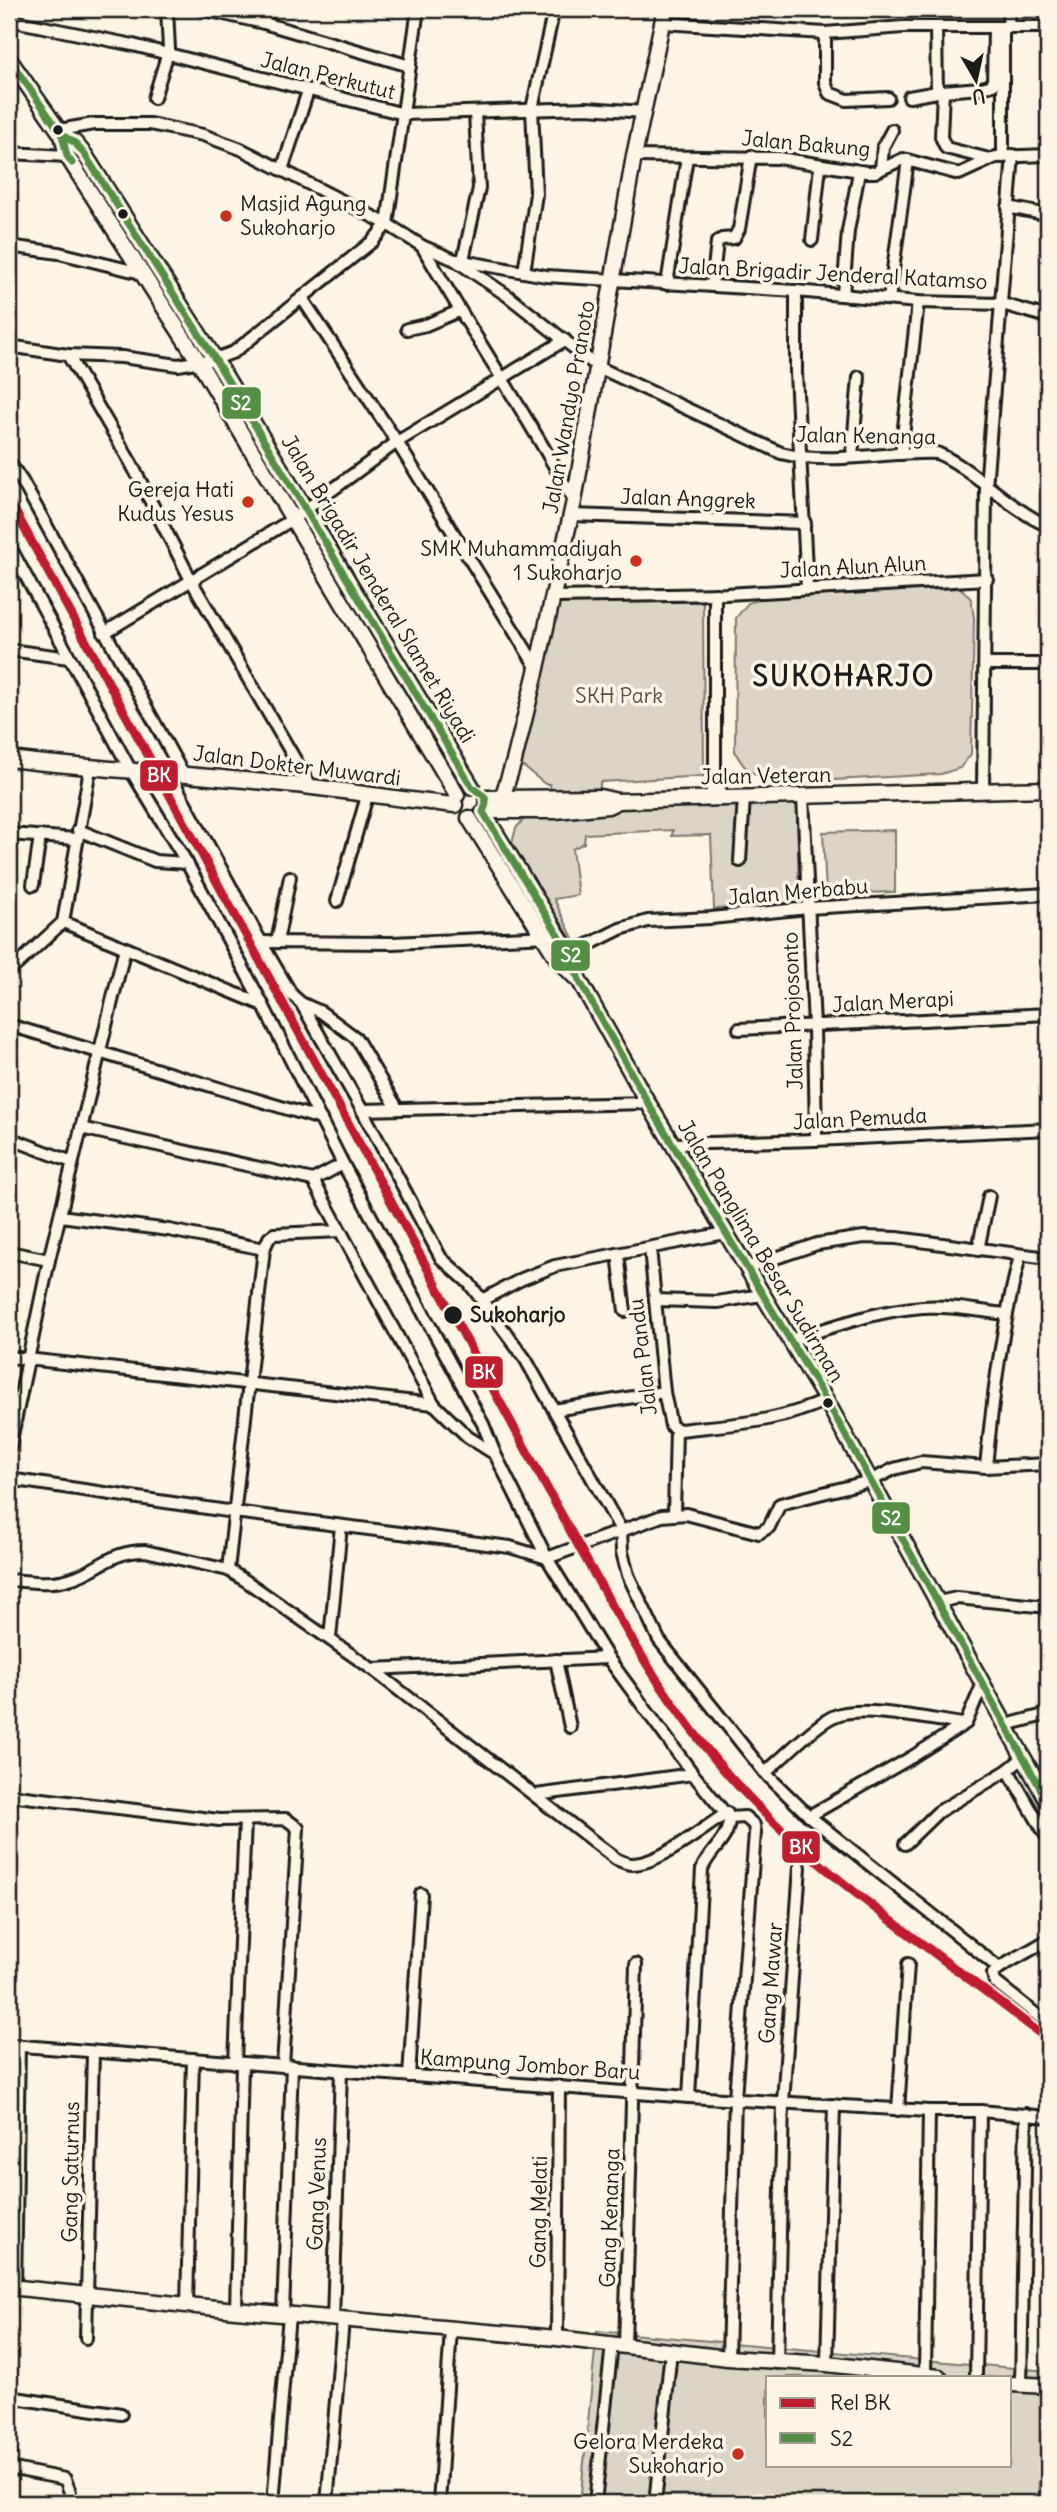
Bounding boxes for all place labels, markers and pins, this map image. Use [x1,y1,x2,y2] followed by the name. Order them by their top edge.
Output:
[51,123,65,137] unlabelled marker
[240,190,367,241] place label: Masjid Agung Sukoharjo
[116,207,130,221] unlabelled marker
[218,208,234,224] marker: Masjid Agung Sukoharjo
[117,476,234,527] place label: Gereja Hati Kudus Yesus
[240,494,256,510] marker: Gereja Hati Kudus Yesus
[420,535,622,586] place label: SMK Muhammadiyah 1 Sukoharjo
[628,553,644,569] marker: SMK Muhammadiyah 1 Sukoharjo
[470,1301,566,1328] place label: Sukoharjo
[442,1304,464,1326] marker: Sukoharjo
[821,1396,835,1410] unlabelled marker
[573,2428,724,2479] place label: Gelora Merdeka Sukoharjo
[730,2446,746,2462] marker: Gelora Merdeka Sukoharjo

